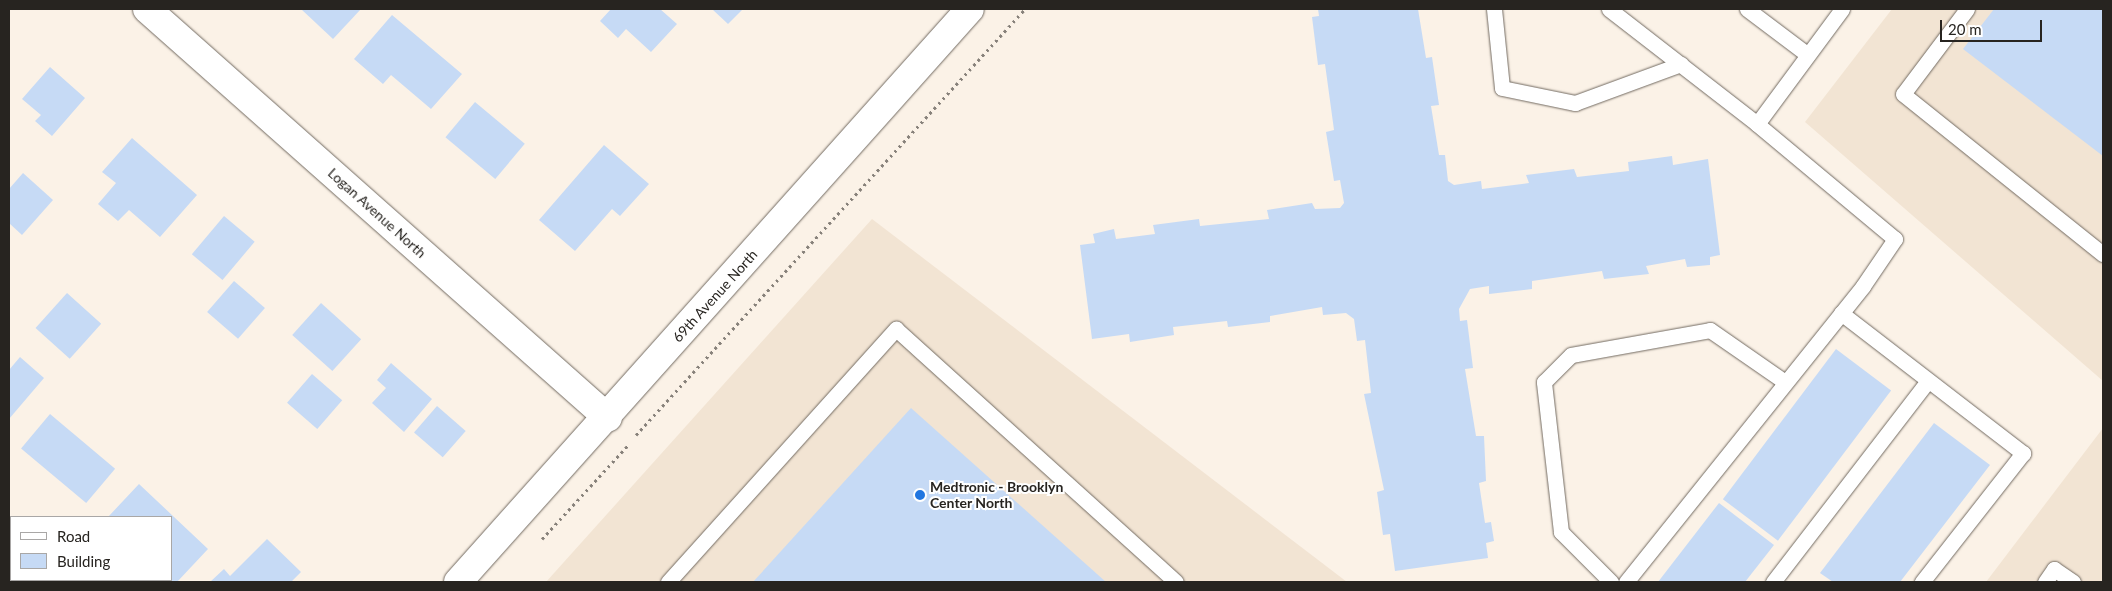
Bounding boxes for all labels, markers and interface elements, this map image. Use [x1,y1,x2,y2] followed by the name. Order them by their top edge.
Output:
[1942,10,2044,42] scale bar
[1948,20,1982,38] text: 20 m
[324,164,430,262] street label: Logan Avenue North
[669,246,761,346] street label: 69th Avenue North
[930,479,1063,512] place label: Medtronic - Brooklyn Center North
[914,489,926,501] marker: Medtronic - Brooklyn Center North
[10,516,172,581] legend
[57,527,90,545] text: Road
[57,552,110,570] text: Building

